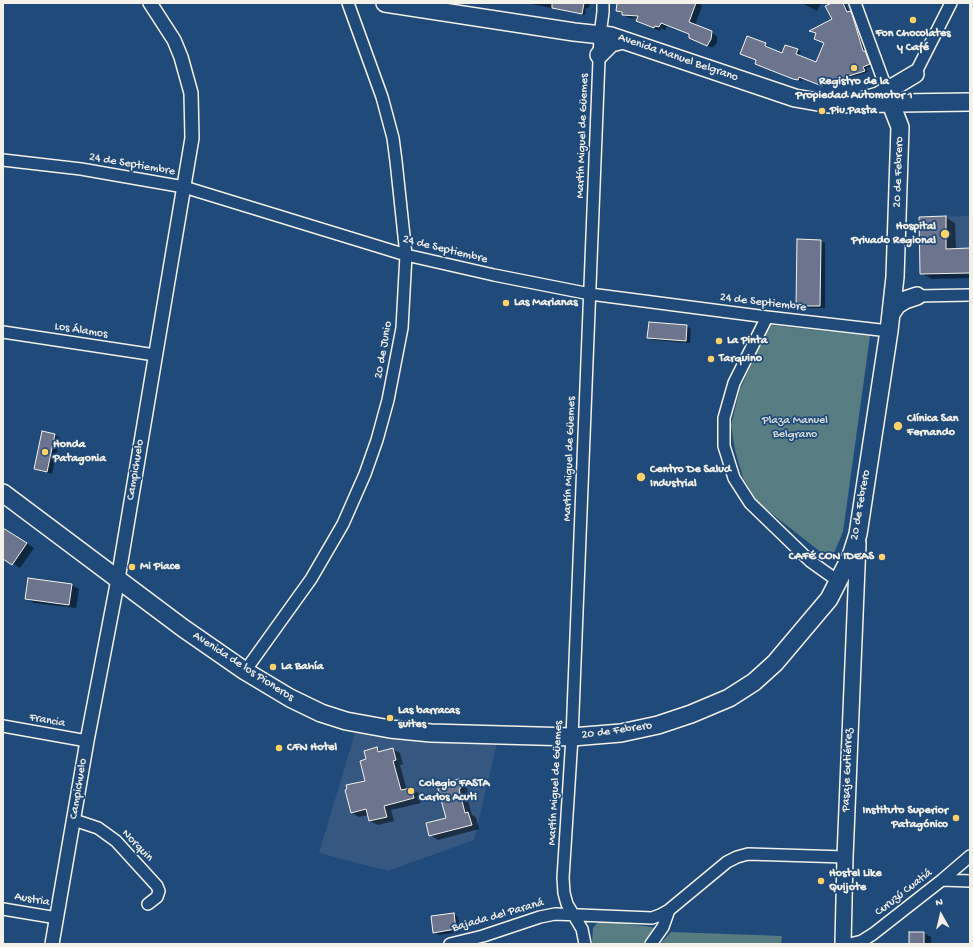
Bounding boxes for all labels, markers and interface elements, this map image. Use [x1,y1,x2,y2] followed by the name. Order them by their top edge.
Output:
[908,15,918,25] marker: Fon Chocolates y Café
[875,27,951,55] place label: Fon Chocolates y Café
[616,31,740,85] street label: Avenida Manuel Belgrano
[849,63,859,73] marker: Registro de la Propiedad Automotor 1
[574,73,592,199] street label: Martín Miguel de Güemes
[795,75,913,103] place label: Registro de la Propiedad Automotor 1
[830,104,877,118] place label: Piu Pasta
[817,106,827,116] marker: Piu Pasta
[891,136,907,208] street label: 20 de Febrero
[88,150,176,180] street label: 24 de Septiembre
[851,220,936,248] place label: Hospital Privado Regional
[939,228,951,240] marker: Hospital Privado Regional
[401,232,489,268] street label: 24 de Septiembre
[719,291,807,315] street label: 24 de Septiembre
[514,296,578,310] place label: Las Marianas
[501,298,511,308] marker: Las Marianas
[53,320,109,342] street label: Los Álamos
[372,320,396,380] street label: 20 de Junio
[727,334,767,348] place label: La Pinta
[714,336,724,346] marker: La Pinta
[719,352,762,366] place label: Tarquino
[706,354,716,364] marker: Tarquino
[561,396,579,522] street label: Martín Miguel de Güemes
[907,412,959,440] place label: Clínica San Fernando
[762,414,828,442] park label: Plaza Manuel Belgrano
[892,420,904,432] marker: Clínica San Fernando
[53,438,106,466] place label: Honda Patagonia
[124,439,148,501] street label: Campichuelo
[40,447,50,457] marker: Honda Patagonia
[650,463,731,491] place label: Centro De Salud Industrial
[848,469,874,541] street label: 20 de Febrero
[635,471,647,483] marker: Centro De Salud Industrial
[789,550,874,564] place label: CAFÉ CON IDEAS
[877,552,887,562] marker: CAFÉ CON IDEAS
[140,560,180,574] place label: Mi Piace
[127,562,137,572] marker: Mi Piace
[190,629,296,705] street label: Avenida de los Pioneros
[281,660,323,674] place label: La Bahía
[268,662,278,672] marker: La Bahía
[398,704,460,732] place label: Las barracas suites
[28,711,66,731] street label: Francia
[385,713,395,723] marker: Las barracas suites
[581,719,653,743] street label: 20 de Febrero
[546,720,566,846] street label: Martín Miguel de Güemes
[839,728,857,812] street label: Pasaje Gutiérrez
[287,741,337,755] place label: CFN Hotel
[274,743,284,753] marker: CFN Hotel
[67,758,91,820] street label: Campichuelo
[419,777,490,805] place label: Colegio FASTA Carlos Acuti
[406,786,416,796] marker: Colegio FASTA Carlos Acuti
[862,804,948,832] place label: Instituto Superior Patagónico
[951,813,961,823] marker: Instituto Superior Patagónico
[118,827,156,865] street label: Norquin
[872,866,936,920] street label: Curuzú Cuatiá
[829,867,882,895] place label: Hostel Like Quijote
[816,876,826,886] marker: Hostel Like Quijote
[13,890,51,910] street label: Austria
[921,895,961,935] north arrow
[450,896,546,936] street label: Bajada del Paraná
[935,897,944,910] text: N

